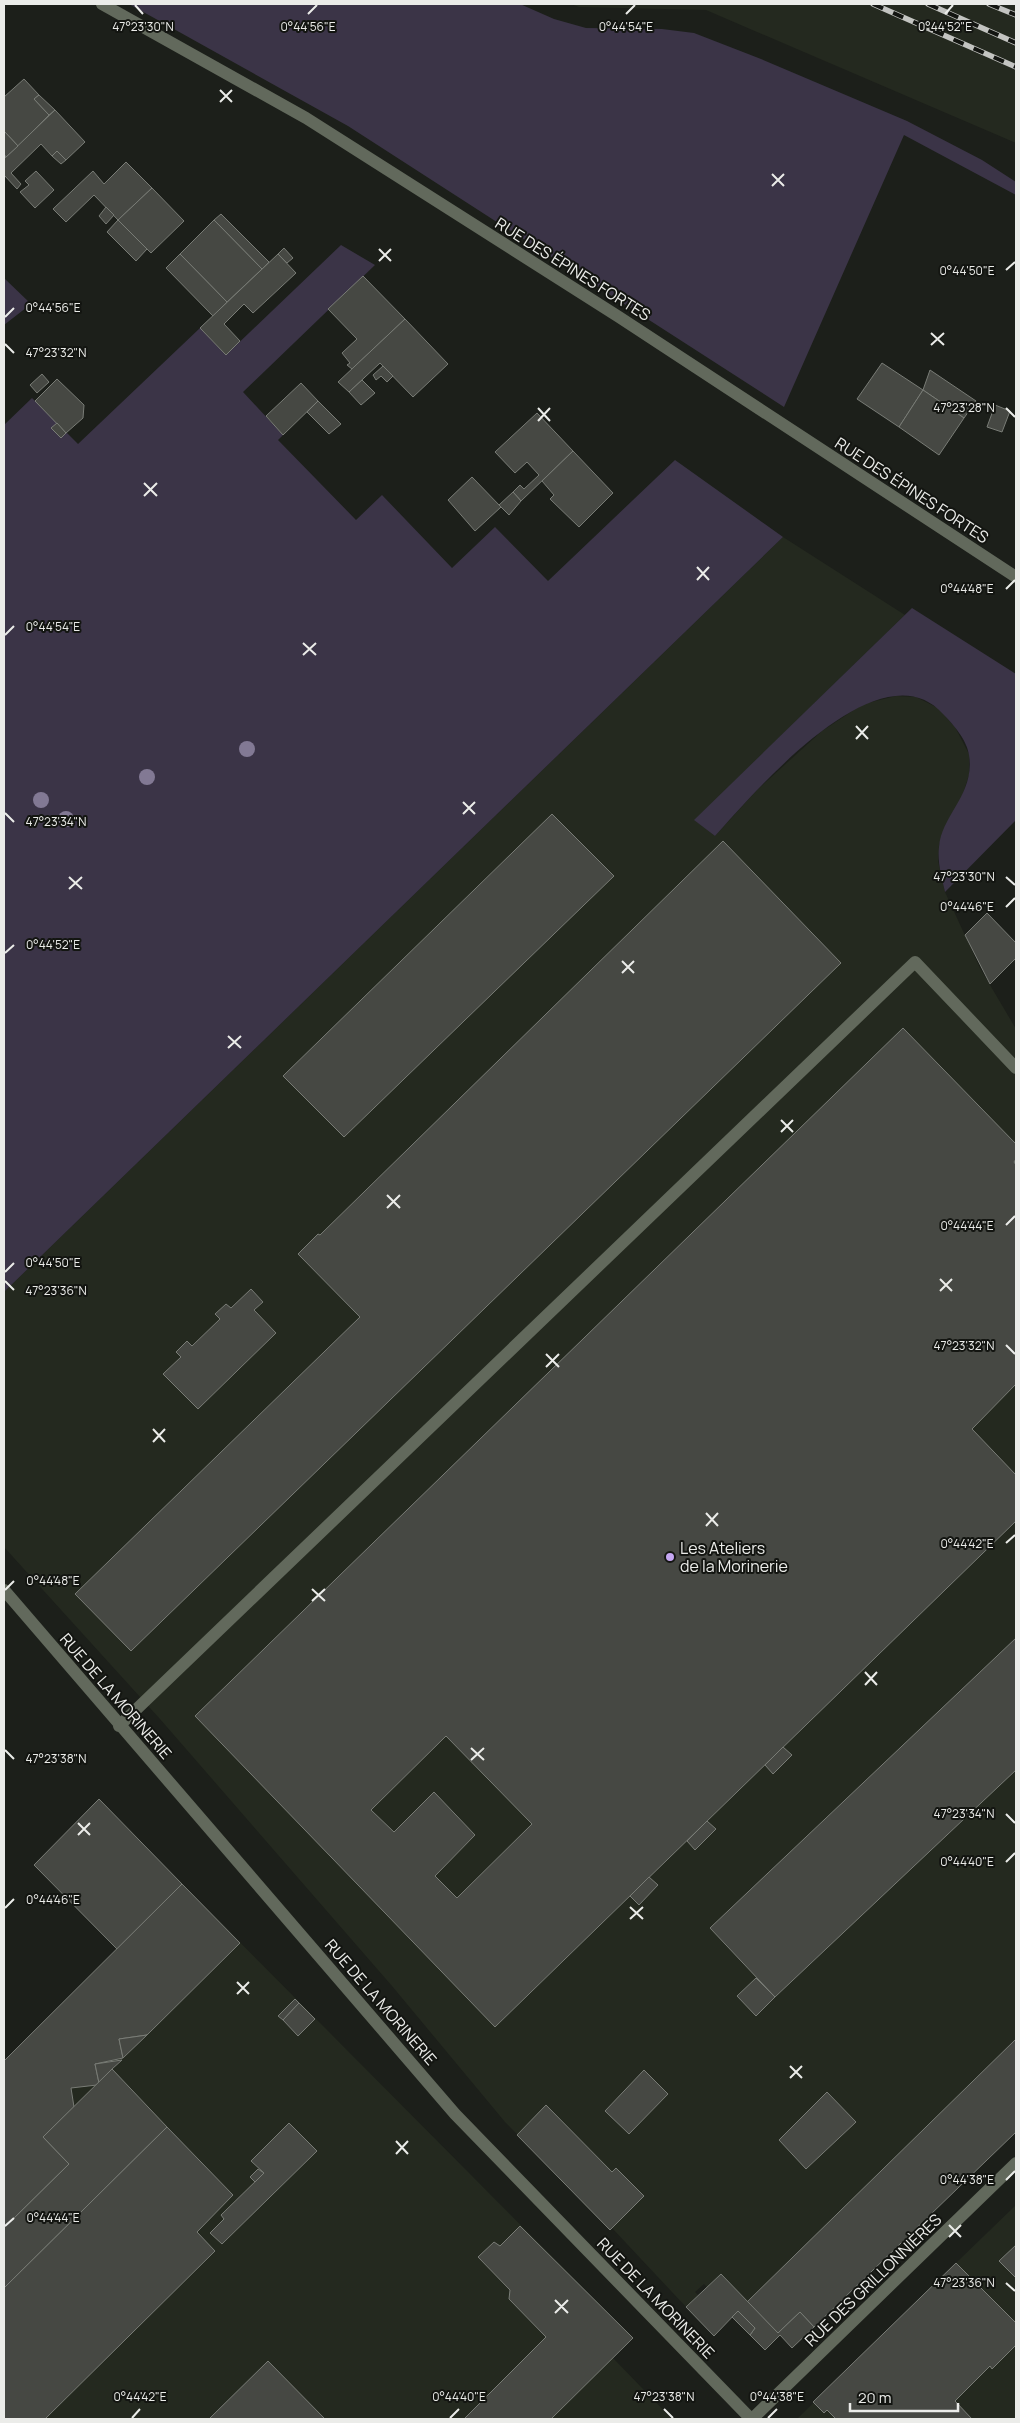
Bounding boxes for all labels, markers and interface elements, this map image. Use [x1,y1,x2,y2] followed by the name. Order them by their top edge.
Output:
[112,18,174,35] text: 47°23'30"N
[280,18,336,35] text: 0°44'56"E
[599,18,653,35] text: 0°44'54"E
[918,18,972,35] text: 0°44'52"E
[491,212,655,326] street label: RUE DES ÉPINES FORTES
[940,262,995,279] text: 0°44'50"E
[25,299,81,316] text: 0°44'56"E
[26,344,86,361] text: 47°23'32"N
[933,399,995,416] text: 47°23'28"N
[831,432,993,548] street label: RUE DES ÉPINES FORTES
[940,580,994,597] text: 0°44'48"E
[26,618,80,635] text: 0°44'54"E
[26,813,86,830] text: 47°23'34"N
[933,868,995,885] text: 47°23'30"N
[940,898,994,915] text: 0°44'46"E
[26,936,80,953] text: 0°44'52"E
[940,1217,994,1234] text: 0°44'44"E
[26,1254,81,1271] text: 0°44'50"E
[25,1282,87,1299] text: 47°23'36"N
[934,1337,994,1354] text: 47°23'32"N
[940,1535,994,1552] text: 0°44'42"E
[680,1537,788,1577] place label: Les Ateliers de la Morinerie
[664,1551,676,1563] marker: Les Ateliers de la Morinerie
[26,1572,80,1589] text: 0°44'48"E
[55,1628,177,1764] street label: RUE DE LA MORINERIE
[25,1750,87,1767] text: 47°23'38"N
[934,1805,994,1822] text: 47°23'34"N
[940,1853,994,1870] text: 0°44'40"E
[26,1891,80,1908] text: 0°44'46"E
[320,1934,442,2070] street label: RUE DE LA MORINERIE
[940,2171,994,2188] text: 0°44'38"E
[26,2209,80,2226] text: 0°44'44"E
[800,2209,946,2351] street label: RUE DES GRILLONNIÈRES
[592,2233,720,2363] street label: RUE DE LA MORINERIE
[933,2274,995,2291] text: 47°23'36"N
[850,2380,958,2412] scale bar
[858,2387,891,2408] text: 20 m
[113,2388,167,2405] text: 0°44'42"E
[432,2388,486,2405] text: 0°44'40"E
[633,2388,695,2405] text: 47°23'38"N
[750,2388,804,2405] text: 0°44'38"E

